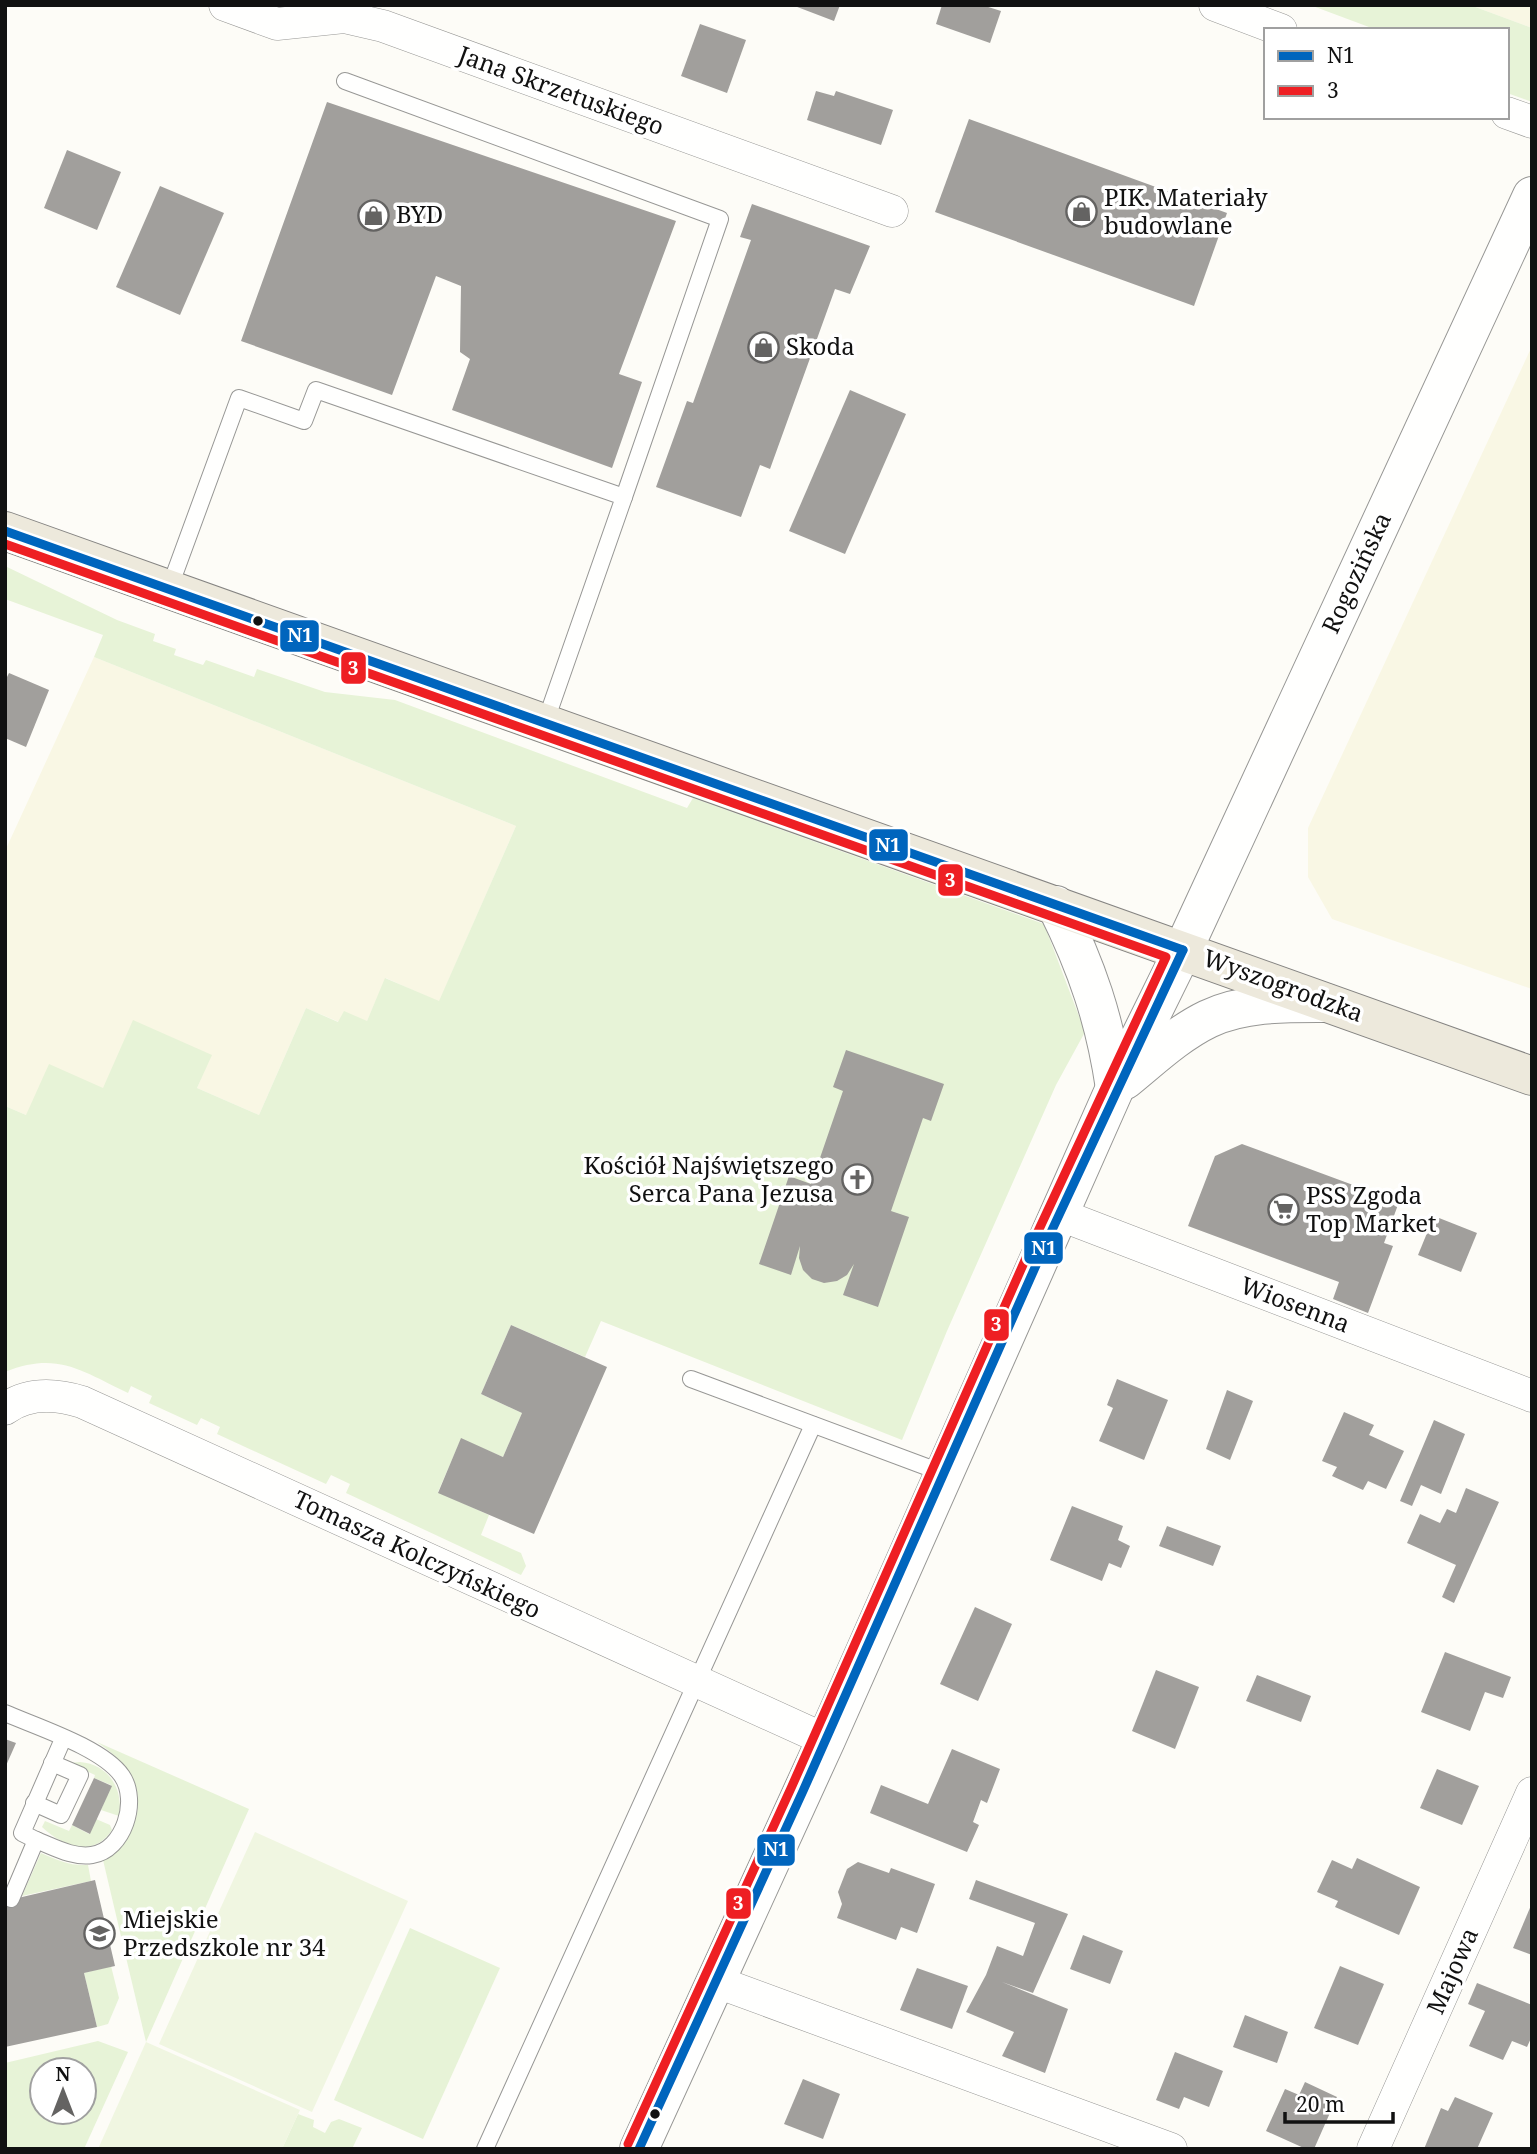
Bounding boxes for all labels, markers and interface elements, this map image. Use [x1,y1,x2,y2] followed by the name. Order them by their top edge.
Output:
[1264,28,1509,119] legend
[453,37,669,142] street label: Jana Skrzetuskiego
[1327,41,1355,69] text: N1
[1327,76,1339,104] text: 3
[1104,180,1268,241] place label: PIK. Materiały budowlane
[1064,195,1098,229] shop icon: PIK. Materiały budowlane
[396,197,443,230] place label: BYD
[356,198,390,232] shop icon: BYD
[786,329,855,362] place label: Skoda
[746,330,780,364] shop icon: Skoda
[1313,506,1398,638] street label: Rogozińska
[251,614,265,628] unlabelled marker
[279,619,320,653] line badge: N1
[287,622,313,648] text: N1
[340,651,367,685] line badge: 3
[348,655,358,681] text: 3
[868,828,909,862] line badge: N1
[875,832,901,858] text: N1
[937,863,964,897] line badge: 3
[945,867,955,893] text: 3
[1199,940,1368,1029] street label: Wyszogrodzka
[583,1148,834,1209] place label: Kościół Najświętszego Serca Pana Jezusa
[840,1163,874,1197] church icon: Kościół Najświętszego Serca Pana Jezusa
[1306,1178,1437,1239] place label: PSS Zgoda Top Market
[1266,1193,1300,1227] supermarket icon: PSS Zgoda Top Market
[1023,1231,1064,1265] line badge: N1
[1031,1235,1057,1261] text: N1
[1236,1268,1355,1340] street label: Wiosenna
[983,1308,1010,1342] line badge: 3
[991,1311,1001,1337] text: 3
[289,1482,547,1625] street label: Tomasza Kolczyńskiego
[756,1833,796,1867] line badge: N1
[763,1836,789,1862] text: N1
[725,1887,752,1920] line badge: 3
[733,1890,743,1916] text: 3
[123,1902,326,1963] place label: Miejskie Przedszkole nr 34
[83,1917,117,1951] school or university icon: Miejskie Przedszkole nr 34
[1418,1922,1485,2019] street label: Majowa
[28,2056,98,2126] north arrow
[56,2061,71,2087] text: N
[1285,2080,1394,2124] scale bar
[1296,2090,1345,2118] text: 20 m
[648,2107,662,2121] unlabelled marker

